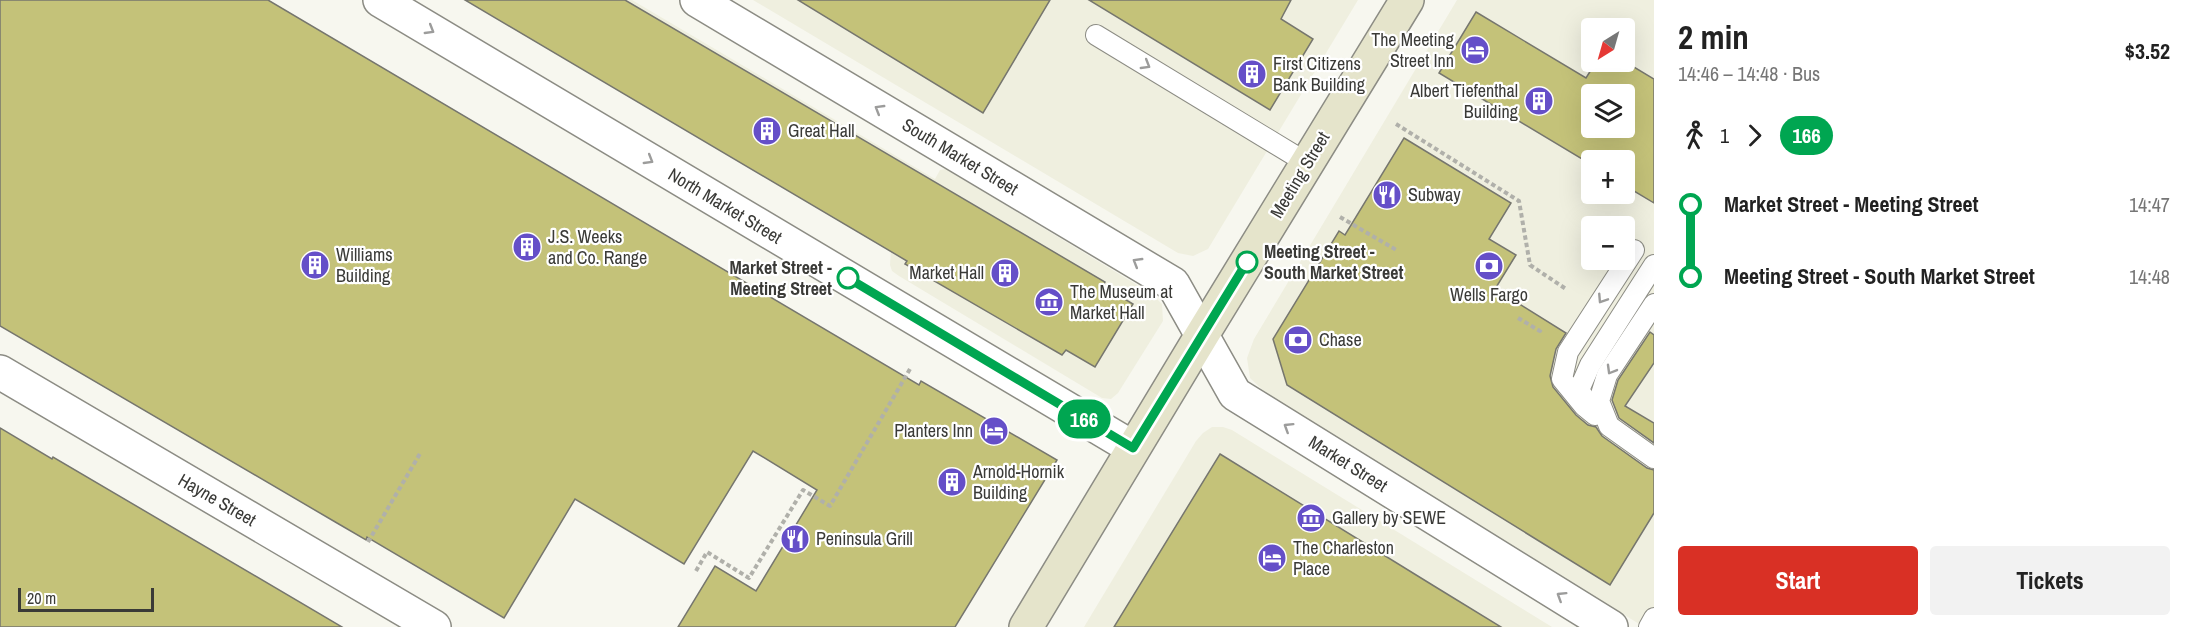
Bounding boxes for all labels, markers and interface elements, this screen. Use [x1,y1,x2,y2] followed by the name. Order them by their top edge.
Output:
[1678,15,1749,59] text: 2 min
[1581,18,1635,72] north arrow
[1581,18,1635,270] map controls
[424,23,434,34] one-way arrow
[1371,27,1455,73] place label: The Meeting Street Inn
[1459,34,1491,66] hotel icon: The Meeting Street Inn
[2125,36,2170,66] text: $3.52
[1273,51,1366,97] place label: First Citizens Bank Building
[1140,58,1150,70] one-way arrow
[1236,58,1268,90] building icon: First Citizens Bank Building
[1678,60,1820,87] text: 14:46 – 14:48 · Bus
[1409,78,1519,124] place label: Albert Tiefenthal Building
[1581,84,1635,138] button: layers
[1523,85,1555,117] building icon: Albert Tiefenthal Building
[875,105,885,116] one-way arrow
[898,112,1023,201] street label: South Market Street
[751,115,783,147] building icon: Great Hall
[788,118,854,143] place label: Great Hall
[1678,119,1711,152] icon: walk
[1738,119,1771,152] icon: forward
[1792,121,1821,150] text: 166
[1720,122,1729,149] text: 1
[1264,127,1335,223] street label: Meeting Street
[1581,150,1635,204] button: +
[642,153,653,164] one-way arrow
[664,162,787,249] street label: North Market Street
[1371,179,1403,211] restaurant icon: Subway
[1408,182,1461,207] place label: Subway
[1724,189,1979,219] text: Market Street - Meeting Street
[2129,191,2170,218] text: 14:47
[1581,216,1635,270] button: −
[548,224,647,270] place label: J.S. Weeks and Co. Range
[511,231,543,263] building icon: J.S. Weeks and Co. Range
[1264,239,1404,285] place label: Meeting Street - South Market Street
[336,242,393,288] place label: Williams Building
[299,249,331,281] building icon: Williams Building
[1473,250,1505,282] bank icon: Wells Fargo
[1236,251,1258,273] marker: Meeting Street - South Market Street
[729,255,832,301] place label: Market Street - Meeting Street
[989,257,1021,289] building icon: Market Hall
[1133,258,1143,270] one-way arrow
[909,260,984,285] place label: Market Hall
[1724,261,2035,291] text: Meeting Street - South Market Street
[2129,263,2170,290] text: 14:48
[837,267,859,289] marker: Market Street - Meeting Street
[1070,279,1173,325] place label: The Museum at Market Hall
[1450,282,1528,307] place label: Wells Fargo
[1033,286,1065,318] museum icon: The Museum at Market Hall
[1598,292,1609,303] one-way arrow
[1282,324,1314,356] bank icon: Chase
[1319,327,1362,352] place label: Chase
[1607,364,1618,375] one-way arrow
[1050,400,1118,438] line badge: 166
[1070,405,1098,434] text: 166
[978,415,1010,447] hotel icon: Planters Inn
[894,418,973,443] place label: Planters Inn
[1284,423,1294,435] one-way arrow
[1304,429,1392,498] street label: Market Street
[972,459,1065,505] place label: Arnold-Hornik Building
[936,466,968,498] building icon: Arnold-Hornik Building
[174,467,261,532] street label: Hayne Street
[1295,502,1327,534] museum icon: Gallery by SEWE
[1332,505,1446,530] place label: Gallery by SEWE
[779,523,811,555] restaurant icon: Peninsula Grill
[816,526,913,551] place label: Peninsula Grill
[1293,535,1394,581] place label: The Charleston Place
[1256,542,1288,574] hotel icon: The Charleston Place
[1678,546,1918,615] button: Start
[1930,546,2170,615] button: Tickets
[18,585,154,612] scale bar
[27,587,56,609] text: 20 m
[1557,592,1567,604] one-way arrow

